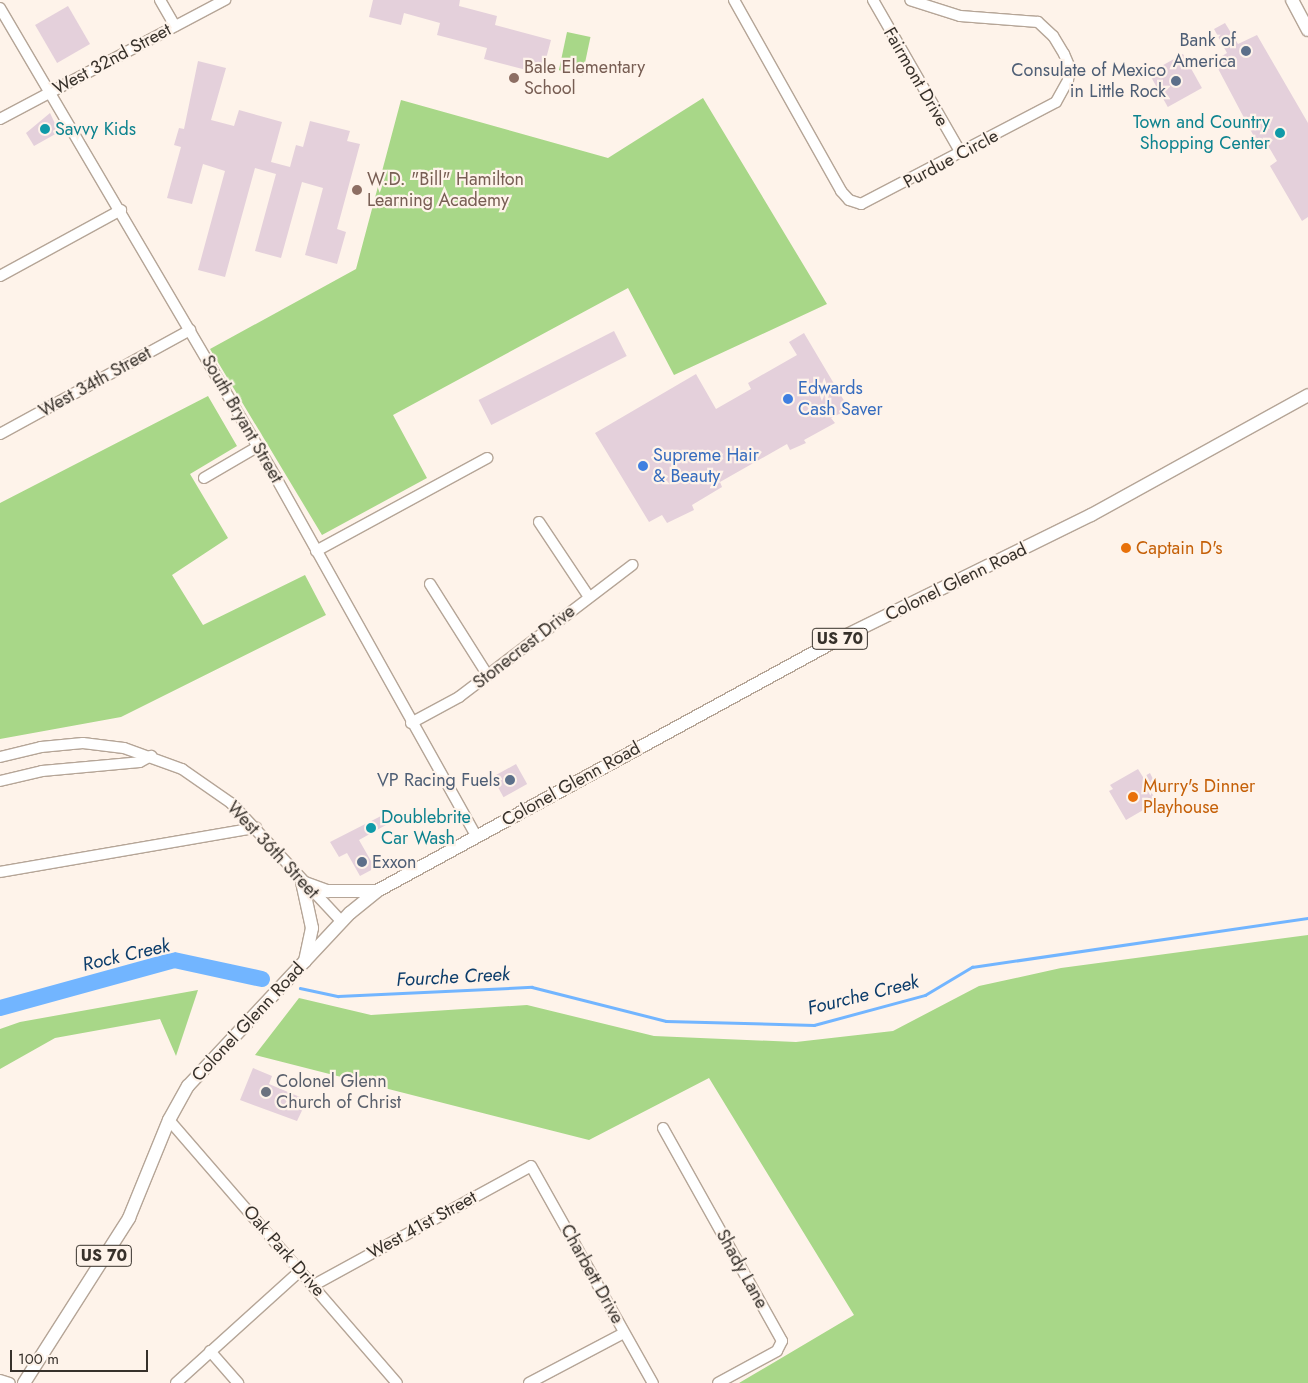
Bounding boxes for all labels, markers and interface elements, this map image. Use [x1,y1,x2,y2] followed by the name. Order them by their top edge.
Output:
[49,19,175,99] street label: West 32nd Street
[879,24,953,130] street label: Fairmont Drive
[1173,30,1236,72] place label: Bank of America
[1240,45,1252,57] marker: Bank of America
[524,57,645,100] place label: Bale Elementary School
[1011,60,1166,102] place label: Consulate of Mexico in Little Rock
[508,72,520,84] marker: Bale Elementary School
[1170,75,1182,87] marker: Consulate of Mexico in Little Rock
[1133,112,1270,154] place label: Town and Country Shopping Center
[55,118,136,140] place label: Savvy Kids
[39,123,51,135] marker: Savvy Kids
[900,125,1002,193] street label: Purdue Circle
[1274,127,1286,139] marker: Town and Country Shopping Center
[367,169,524,212] place label: W.D. "Bill" Hamilton Learning Academy
[351,184,363,196] marker: W.D. "Bill" Hamilton Learning Academy
[35,342,155,422] street label: West 34th Street
[197,351,287,487] street label: South Bryant Street
[798,378,883,420] place label: Edwards Cash Saver
[782,393,794,405] marker: Edwards Cash Saver
[653,445,759,488] place label: Supreme Hair & Beauty
[637,460,649,472] marker: Supreme Hair & Beauty
[1136,537,1223,559] place label: Captain D's
[882,538,1030,626] street label: Colonel Glenn Road
[1120,542,1132,554] marker: Captain D's
[469,600,579,694] street label: Stonecrest Drive
[811,626,869,652] road number: US 70
[498,737,644,831] street label: Colonel Glenn Road
[377,769,500,791] place label: VP Racing Fuels
[504,774,516,786] marker: VP Racing Fuels
[1143,776,1255,819] place label: Murry's Dinner Playhouse
[1127,791,1139,803] marker: Murry's Dinner Playhouse
[222,797,324,903] street label: West 36th Street
[381,807,471,850] place label: Doublebrite Car Wash
[365,822,377,834] marker: Doublebrite Car Wash
[372,851,417,873] place label: Exxon
[356,856,368,868] marker: Exxon
[80,934,172,976] water label: Rock Creek
[187,958,309,1086] street label: Colonel Glenn Road
[396,963,510,991] water label: Fourche Creek
[805,970,921,1020] water label: Fourche Creek
[276,1071,401,1114] place label: Colonel Glenn Church of Christ
[260,1086,272,1098] marker: Colonel Glenn Church of Christ
[364,1186,480,1264] street label: West 41st Street
[239,1201,329,1301] street label: Oak Park Drive
[556,1221,628,1327] street label: Charbett Drive
[711,1226,773,1312] street label: Shady Lane
[75,1242,133,1270] road number: US 70
[12,1340,150,1372] scale bar
[18,1348,59,1370] text: 100 m

